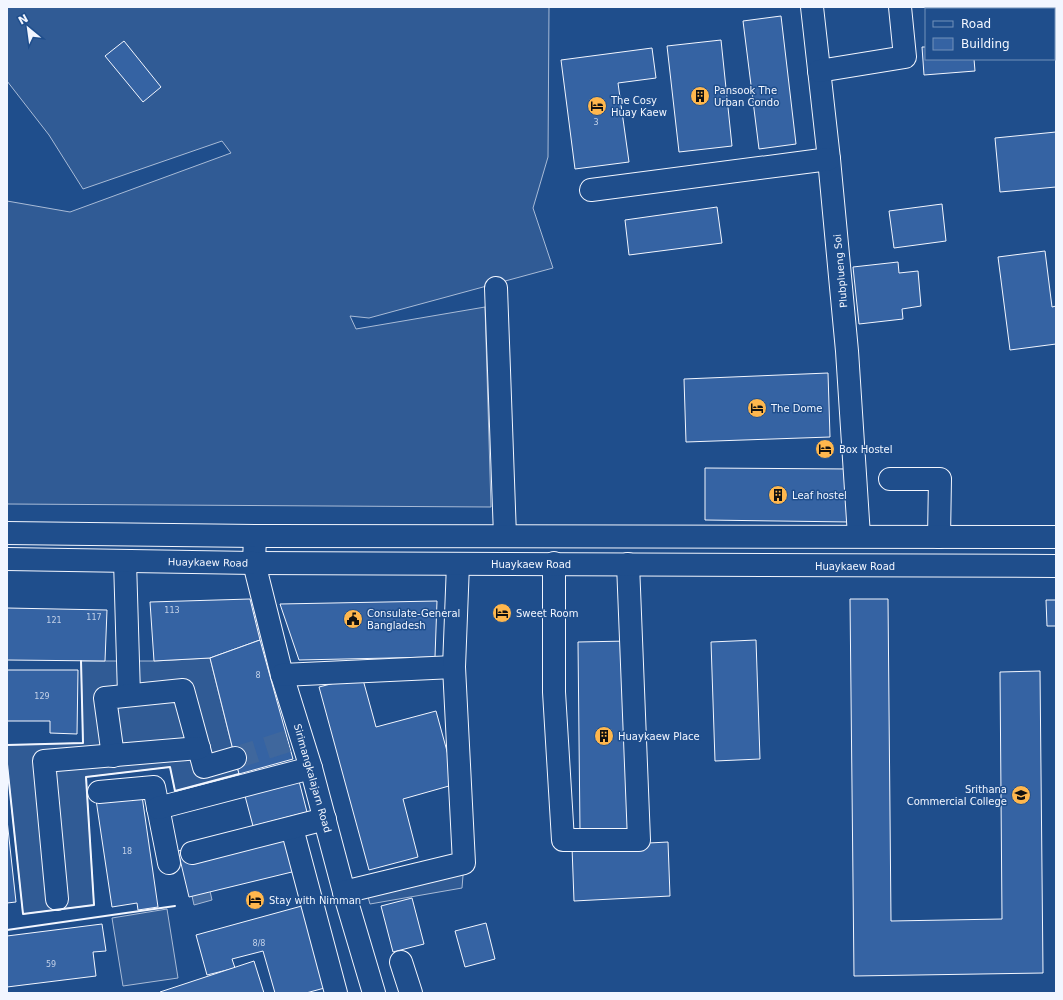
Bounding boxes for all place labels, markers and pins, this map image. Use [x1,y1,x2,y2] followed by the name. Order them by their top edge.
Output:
[689,85,711,107] building icon: Pansook The Urban Condo
[714,85,779,108] place label: Pansook The Urban Condo
[586,95,608,117] hotel icon: The Cosy Huay Kaew
[610,95,667,118] place label: The Cosy Huay Kaew
[746,397,768,419] hotel icon: The Dome
[770,403,823,414] place label: The Dome
[814,438,836,460] hotel icon: Box Hostel
[839,444,892,455] place label: Box Hostel
[767,484,789,506] building icon: Leaf hostel
[792,490,847,501] place label: Leaf hostel
[491,602,513,624] hotel icon: Sweet Room
[342,608,364,630] public building icon: Consulate-General Bangladesh
[367,608,460,631] place label: Consulate-General Bangladesh
[516,608,578,619] place label: Sweet Room
[593,725,615,747] building icon: Huaykaew Place
[618,731,700,742] place label: Huaykaew Place
[907,784,1007,807] place label: Srithana Commercial College
[1010,784,1032,806] school or university icon: Srithana Commercial College
[244,889,266,911] hotel icon: Stay with Nimman
[269,895,361,906] place label: Stay with Nimman

